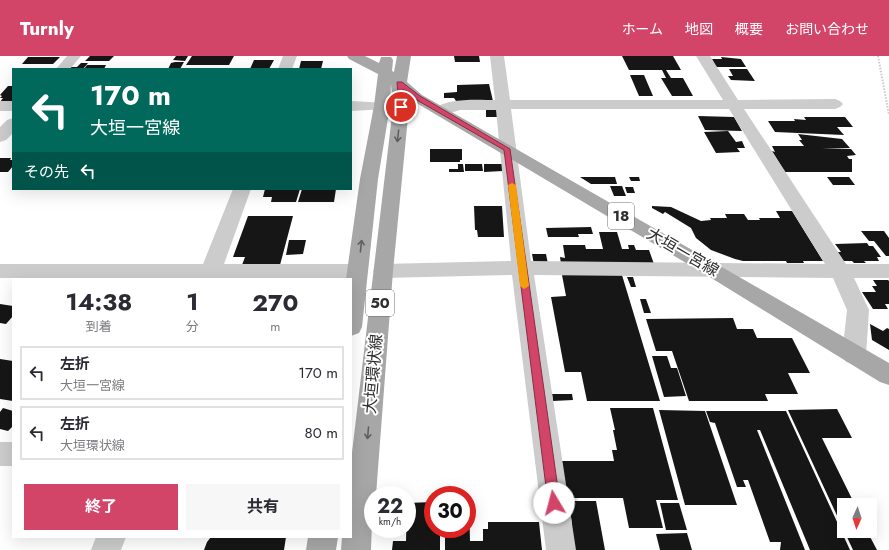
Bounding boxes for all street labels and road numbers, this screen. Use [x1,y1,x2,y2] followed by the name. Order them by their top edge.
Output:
[608,203,634,229] road number: 18
[643,222,723,282] street label: 大垣一宮線
[366,290,394,316] road number: 50
[358,333,388,415] street label: 大垣環状線

